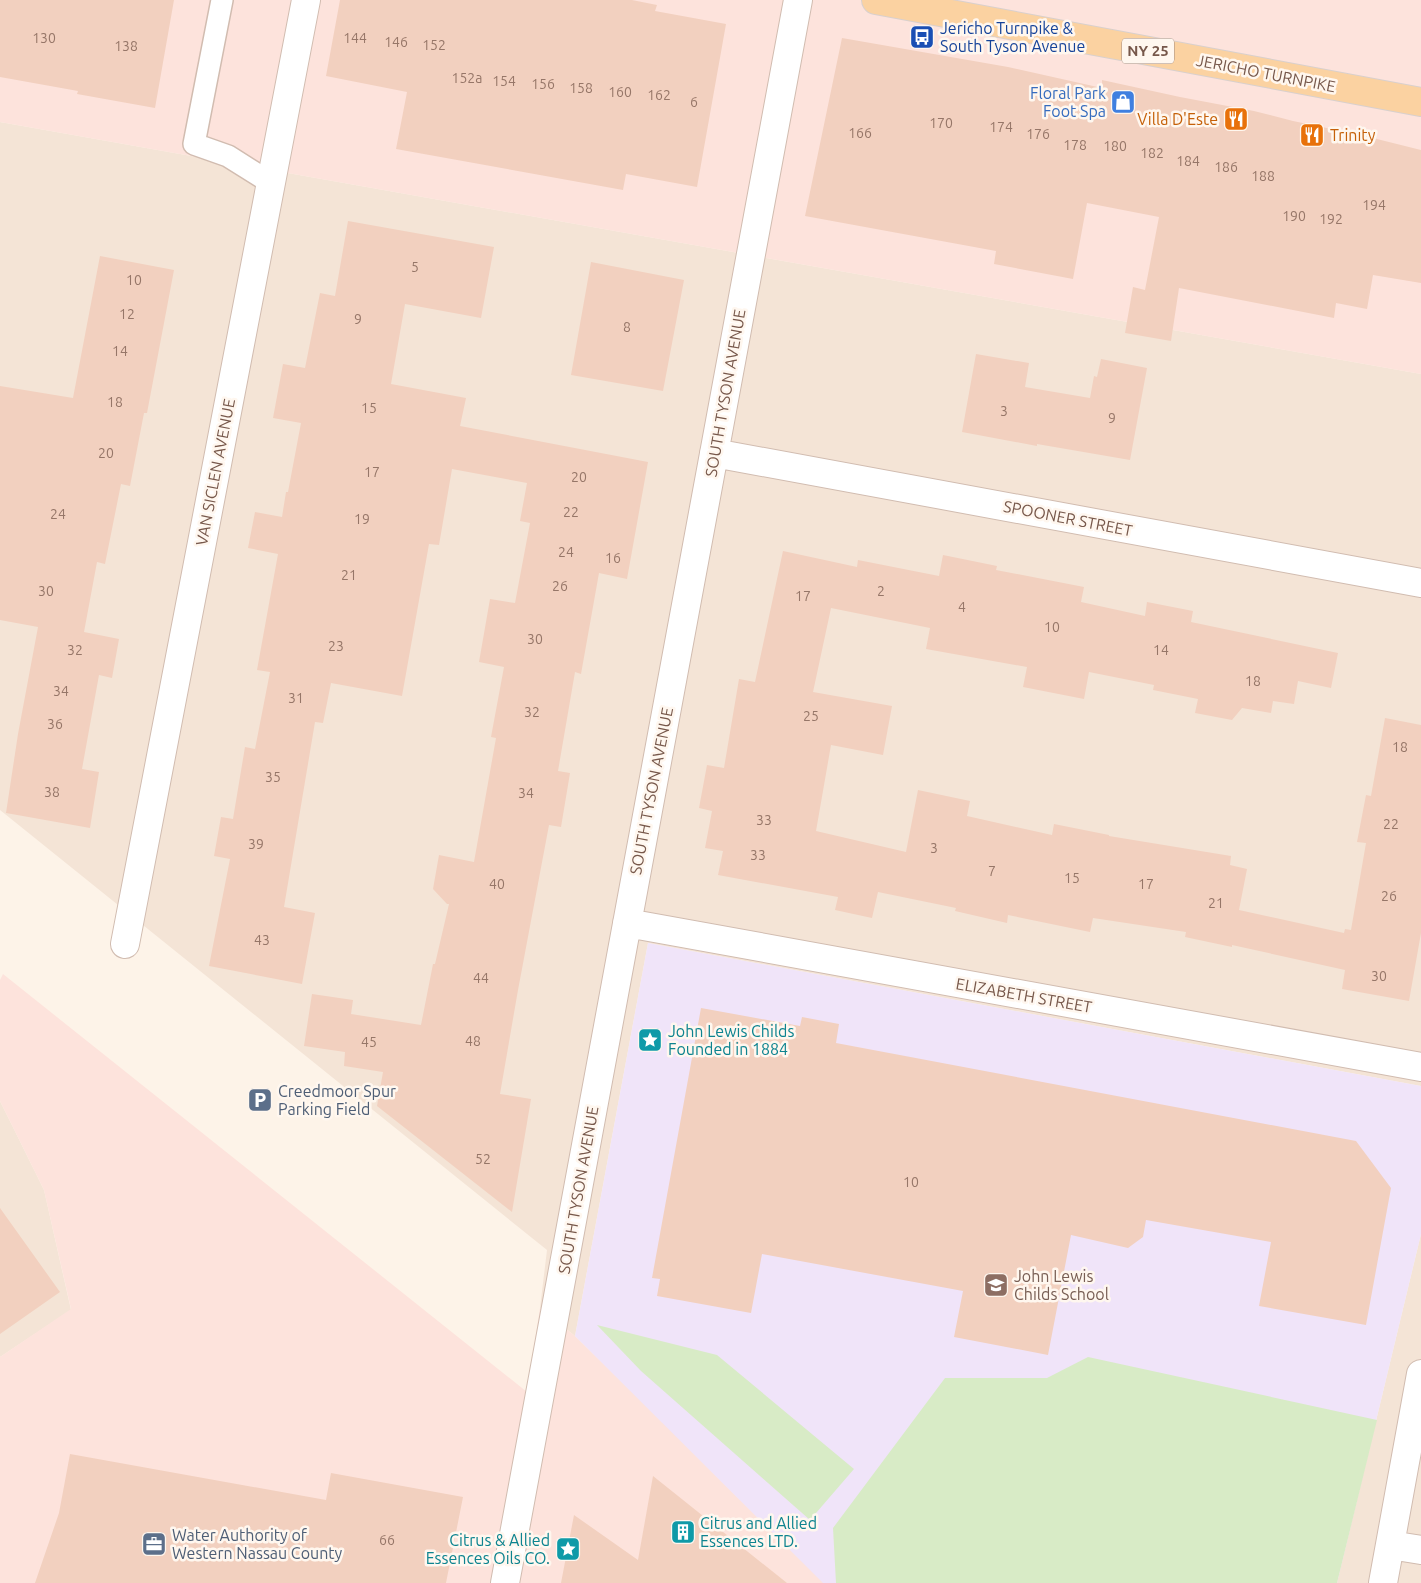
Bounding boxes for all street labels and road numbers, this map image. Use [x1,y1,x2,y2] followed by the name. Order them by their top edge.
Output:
[1122,38,1174,64] road number: NY 25
[1195,51,1337,95] street label: JERICHO TURNPIKE
[701,308,749,478] street label: SOUTH TYSON AVENUE
[192,397,238,547] street label: VAN SICLEN AVENUE
[1002,497,1134,539] street label: SPOONER STREET
[626,706,676,876] street label: SOUTH TYSON AVENUE
[955,974,1094,1016] street label: ELIZABETH STREET
[554,1105,602,1275] street label: SOUTH TYSON AVENUE

